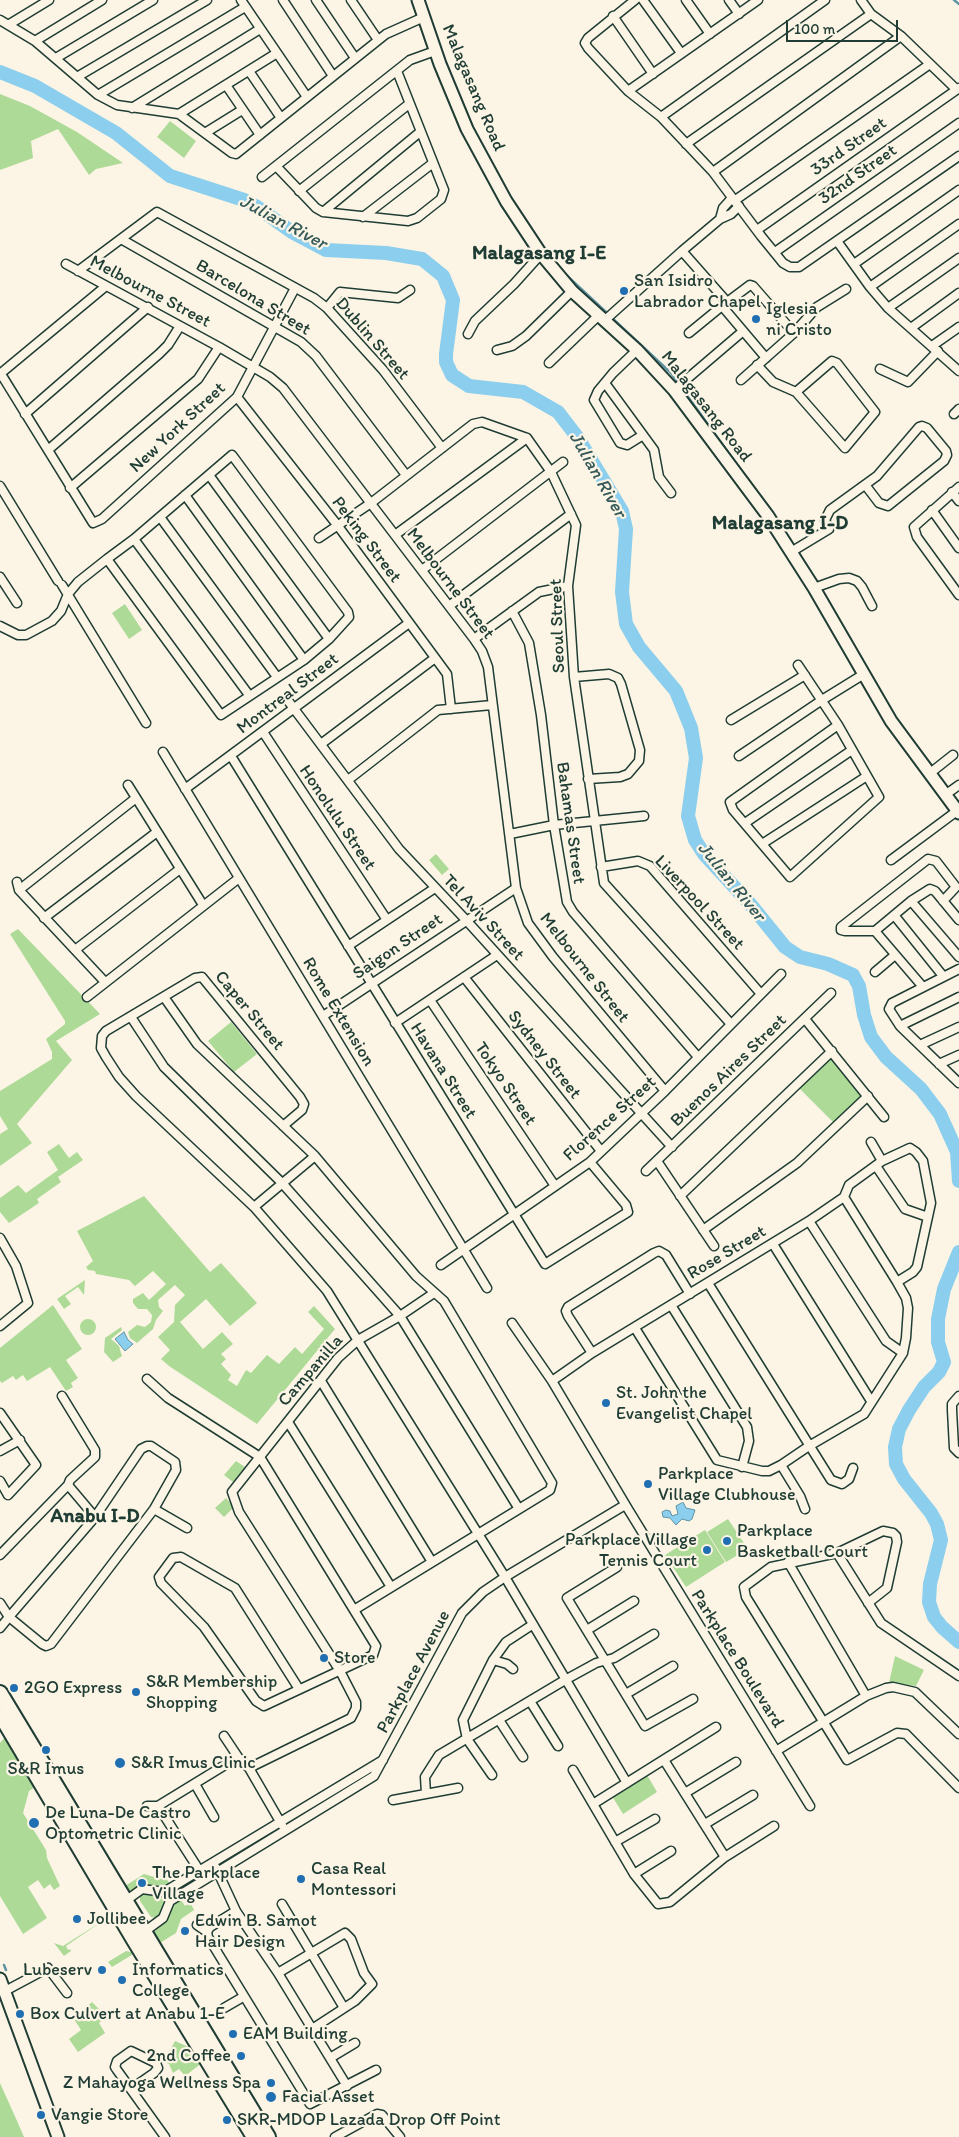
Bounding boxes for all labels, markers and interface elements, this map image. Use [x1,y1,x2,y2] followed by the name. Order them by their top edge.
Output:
[789,10,902,42] scale bar
[794,20,835,38] text: 100 m
[437,21,509,155] street label: Malagasang Road
[807,113,891,181] street label: 33rd Street
[815,140,901,210] street label: 32nd Street
[235,191,331,255] water label: Julian River
[472,242,606,266] district label: Malagasang I-E
[86,251,214,333] street label: Melbourne Street
[192,255,314,341] street label: Barcelona Street
[634,270,761,312] place label: San Isidro Labrador Chapel
[618,285,630,297] marker: San Isidro Labrador Chapel
[330,293,414,385] street label: Dublin Street
[766,298,832,340] place label: Iglesia ni Cristo
[750,313,762,325] marker: Iglesia ni Cristo
[656,347,756,467] street label: Malagasang Road
[126,378,230,478] street label: New York Street
[563,428,631,522] water label: Julian River
[326,492,406,588] street label: Peking Street
[712,512,848,536] district label: Malagasang I-D
[401,524,499,644] street label: Melbourne Street
[546,578,570,674] street label: Seoul Street
[233,649,343,739] street label: Montreal Street
[294,761,380,875] street label: Honolulu Street
[551,761,589,885] street label: Bahamas Street
[692,838,770,926] water label: Julian River
[650,851,748,955] street label: Liverpool Street
[438,870,528,966] street label: Tel Aviv Street
[349,909,447,985] street label: Saigon Street
[534,909,634,1027] street label: Melbourne Street
[297,954,379,1070] street label: Rome Extension
[209,967,289,1055] street label: Caper Street
[503,1006,585,1104] street label: Sydney Street
[666,1010,792,1132] street label: Buenos Aires Street
[405,1019,481,1123] street label: Havana Street
[469,1038,541,1130] street label: Tokyo Street
[559,1072,661,1166] street label: Florence Street
[684,1221,770,1285] street label: Rose Street
[274,1331,348,1411] street label: Campanilla
[616,1382,752,1425] place label: St. John the Evangelist Chapel
[600,1397,612,1409] marker: St. John the Evangelist Chapel
[658,1463,796,1506] place label: Parkplace Village Clubhouse
[642,1478,654,1490] marker: Parkplace Village Clubhouse
[50,1505,140,1529] district label: Anabu I-D
[737,1520,868,1562] place label: Parkplace Basketball Court
[565,1529,697,1572] place label: Parkplace Village Tennis Court
[721,1535,733,1547] marker: Parkplace Basketball Court
[701,1544,713,1556] marker: Parkplace Village Tennis Court
[686,1586,788,1732] street label: Parkplace Boulevard
[373,1607,455,1737] street label: Parkplace Avenue
[334,1647,375,1669] place label: Store
[318,1652,330,1664] marker: Store
[146,1671,277,1714] place label: S&R Membership Shopping
[24,1677,122,1699] place label: 2GO Express
[8,1682,20,1694] marker: 2GO Express
[130,1686,142,1698] marker: S&R Membership Shopping
[40,1744,52,1756] marker: S&R Imus
[131,1752,256,1774] place label: S&R Imus Clinic
[113,1756,127,1770] marker: S&R Imus Clinic
[8,1758,84,1780] place label: S&R Imus
[45,1802,191,1845] place label: De Luna-De Castro Optometric Clinic
[27,1816,41,1830] marker: De Luna-De Castro Optometric Clinic
[311,1858,396,1900] place label: Casa Real Montessori
[152,1862,260,1905] place label: The Parkplace Village
[295,1873,307,1885] marker: Casa Real Montessori
[136,1877,148,1889] marker: The Parkplace Village
[87,1908,146,1930] place label: Jollibee
[195,1910,317,1952] place label: Edwin B. Samot Hair Design
[71,1913,83,1925] marker: Jollibee
[179,1925,191,1937] marker: Edwin B. Samot Hair Design
[23,1959,92,1981] place label: Lubeserv
[132,1959,224,2002] place label: Informatics College
[96,1964,108,1976] marker: Lubeserv
[116,1974,128,1986] marker: Informatics College
[30,2003,225,2025] place label: Box Culvert at Anabu 1-E
[14,2008,26,2020] marker: Box Culvert at Anabu 1-E
[243,2023,348,2045] place label: EAM Building
[227,2028,239,2040] marker: EAM Building
[147,2045,231,2067] place label: 2nd Coffee
[235,2050,247,2062] marker: 2nd Coffee
[63,2072,261,2094] place label: Z Mahayoga Wellness Spa
[265,2077,277,2089] marker: Z Mahayoga Wellness Spa
[282,2086,374,2108] place label: Facial Asset
[264,2090,278,2104] marker: Facial Asset
[51,2104,148,2126] place label: Vangie Store
[35,2109,47,2121] marker: Vangie Store
[237,2109,500,2131] place label: SKR-MDOP Lazada Drop Off Point
[221,2114,233,2126] marker: SKR-MDOP Lazada Drop Off Point

